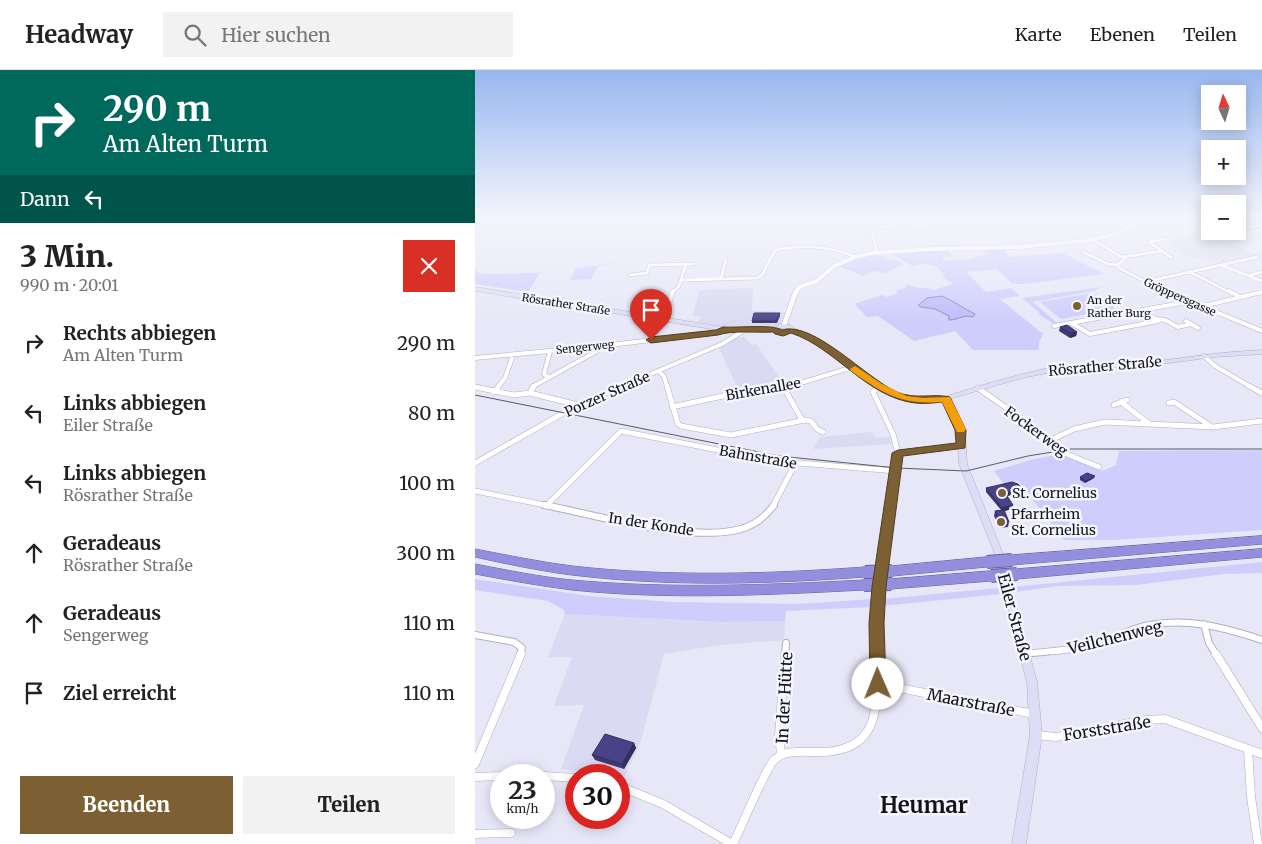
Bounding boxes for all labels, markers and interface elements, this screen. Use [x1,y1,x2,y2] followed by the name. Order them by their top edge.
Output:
[163,12,513,57] search box
[25,19,133,50] text: Headway
[181,21,209,49] icon: search
[221,23,331,47] text: Hier suchen
[1015,23,1062,46] text: Karte
[1090,23,1155,46] text: Ebenen
[1183,23,1237,46] text: Teilen
[1201,85,1246,130] north arrow
[1201,85,1246,240] map controls
[103,87,211,131] text: 290 m
[20,90,85,155] icon: right
[103,130,268,158] text: Am Alten Turm
[1201,140,1246,185] button: +
[80,185,108,213] icon: left
[20,187,70,211] text: Dann
[1201,195,1246,240] button: −
[20,237,114,275] text: 3 Min.
[403,240,455,292] button: close
[20,275,119,295] text: 990 m · 20:01
[1142,275,1219,319] street label: Gröppersgasse
[630,289,672,340] pin
[521,290,611,318] street label: Rösrather Straße
[1086,293,1151,320] place label: An der Rather Burg
[637,296,665,324] icon: arrive
[1071,300,1083,312] marker: An der Rather Burg
[63,321,216,345] text: Rechts abbiegen
[20,329,48,357] icon: right
[397,331,455,355] text: 290 m
[555,337,615,357] street label: Sengerweg
[63,345,183,365] text: Am Alten Turm
[1048,352,1162,380] street label: Rösrather Straße
[561,367,653,421] street label: Porzer Straße
[724,374,802,404] street label: Birkenallee
[63,391,206,415] text: Links abbiegen
[20,399,48,427] icon: left
[408,401,455,425] text: 80 m
[1001,402,1071,460] street label: Fockerweg
[63,415,153,435] text: Eiler Straße
[718,441,798,473] street label: Bahnstraße
[63,461,206,485] text: Links abbiegen
[20,469,48,497] icon: left
[399,471,455,495] text: 100 m
[1012,484,1097,502] place label: St. Cornelius
[63,485,193,505] text: Rösrather Straße
[996,487,1008,499] marker: St. Cornelius
[1011,505,1096,539] place label: Pfarrheim St. Cornelius
[607,508,695,540] street label: In der Konde
[995,516,1007,528] marker: Pfarrheim St. Cornelius
[63,531,161,555] text: Geradeaus
[20,539,48,567] icon: ahead
[396,541,455,565] text: 300 m
[63,555,193,575] text: Rösrather Straße
[994,571,1036,663] street label: Eiler Straße
[63,601,161,625] text: Geradeaus
[20,609,48,637] icon: ahead
[404,611,455,635] text: 110 m
[1065,616,1165,659] street label: Veilchenweg
[63,625,149,645] text: Sengerweg
[772,651,796,745] street label: In der Hütte
[851,657,903,709] position arrow
[20,679,48,707] icon: arrive
[63,681,176,705] text: Ziel erreicht
[404,681,455,705] text: 110 m
[925,684,1017,720] street label: Maarstraße
[1062,711,1152,745] street label: Forststraße
[565,764,630,829] speed limit sign: 30
[508,774,537,806] text: 23
[20,776,233,834] button: Beenden
[243,776,455,834] button: Teilen
[880,791,968,819] district label: Heumar
[507,801,538,816] text: km/h

